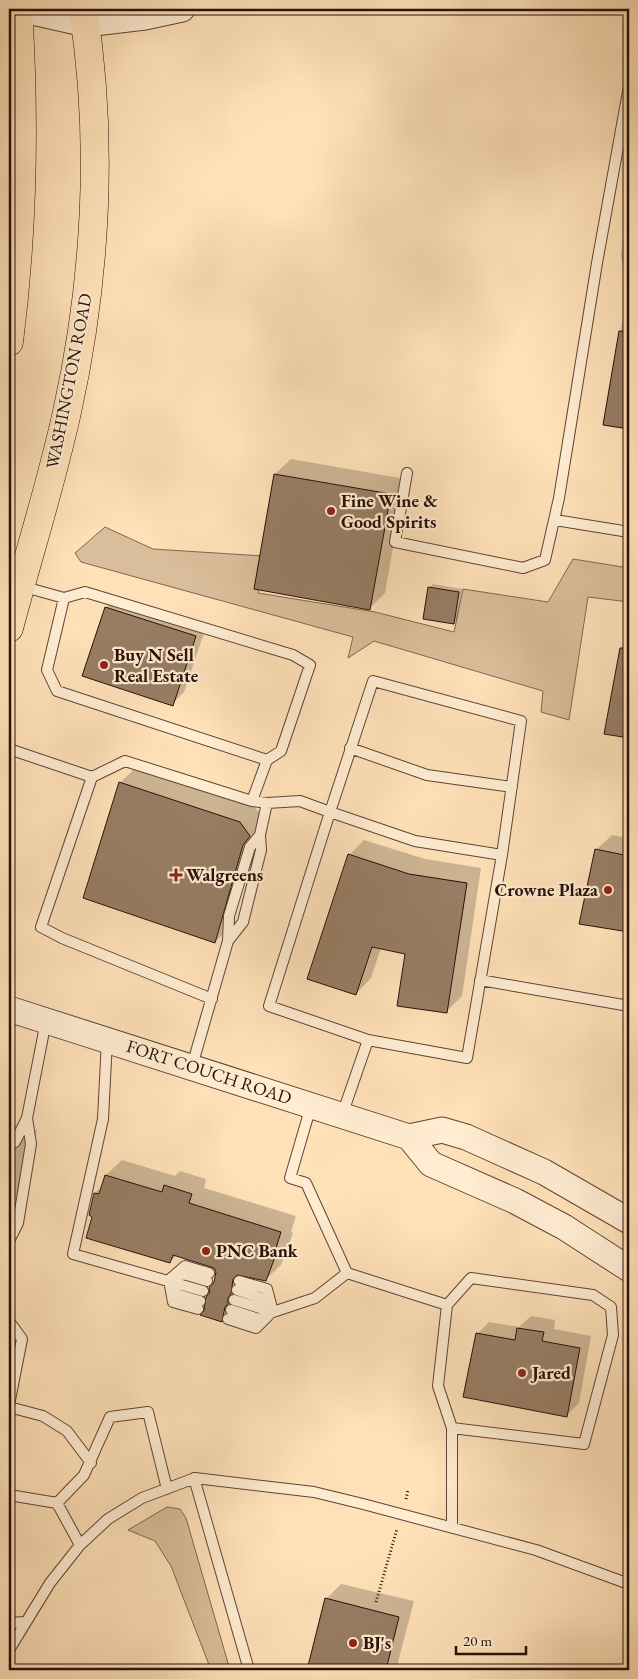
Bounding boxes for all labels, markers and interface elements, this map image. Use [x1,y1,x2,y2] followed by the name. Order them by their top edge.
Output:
[40,291,97,471] street label: WASHINGTON ROAD
[341,489,438,533] place label: Fine Wine & Good Spirits
[325,505,337,517] marker: Fine Wine & Good Spirits
[114,643,199,687] place label: Buy N Sell Real Estate
[98,659,110,671] marker: Buy N Sell Real Estate
[186,863,263,886] place label: Walgreens
[170,869,182,881] marker: Walgreens
[494,878,598,901] place label: Crowne Plaza
[602,884,614,896] marker: Crowne Plaza
[124,1034,295,1109] street label: FORT COUCH ROAD
[216,1239,299,1262] place label: PNC Bank
[200,1245,212,1257] marker: PNC Bank
[530,1361,571,1384] place label: Jared
[516,1367,528,1379] marker: Jared
[456,1624,526,1656] scale bar
[363,1631,391,1654] place label: BJ's
[463,1631,492,1650] text: 20 m
[347,1637,359,1649] marker: BJ's

